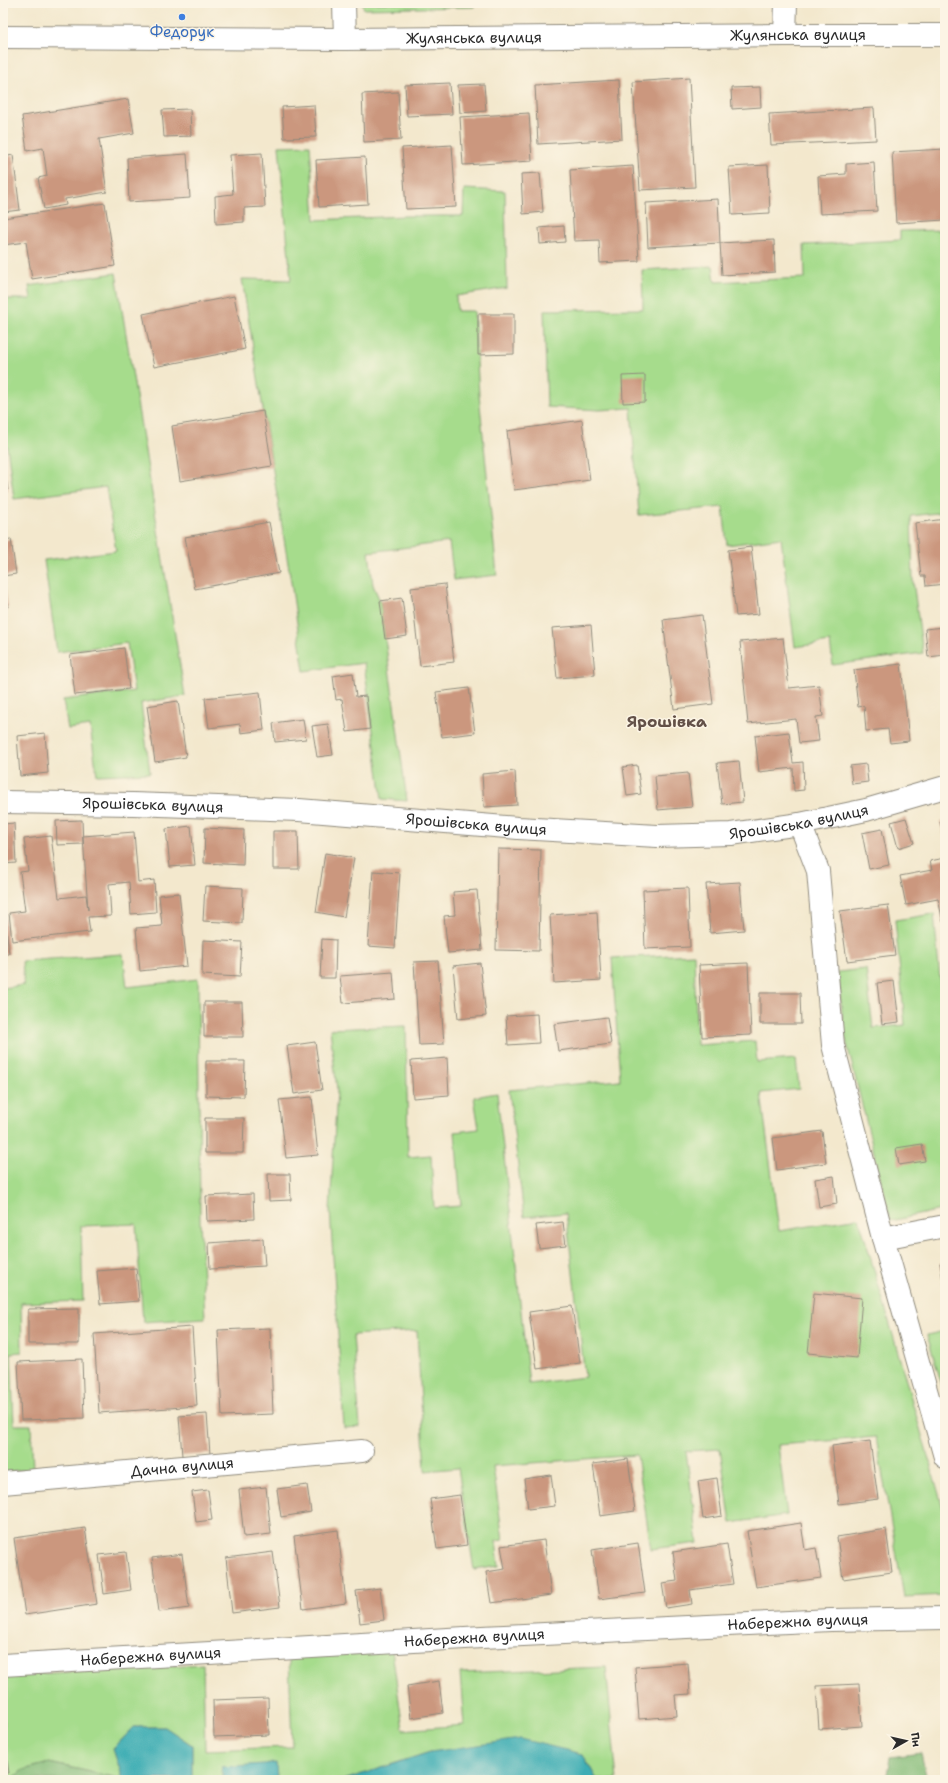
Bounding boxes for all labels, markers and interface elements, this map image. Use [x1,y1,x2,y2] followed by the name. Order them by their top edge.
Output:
[177,12,187,22] marker: Федорук
[150,22,214,42] place label: Федорук
[730,25,866,45] street label: Жулянська вулиця
[406,27,542,48] street label: Жулянська вулиця
[627,711,707,732] district label: Ярошівка
[82,793,224,817] street label: Ярошівська вулиця
[728,800,870,844] street label: Ярошівська вулиця
[405,809,547,840] street label: Ярошівська вулиця
[130,1452,235,1482] street label: Дачна вулиця
[727,1609,869,1635] street label: Набережна вулиця
[403,1624,545,1652] street label: Набережна вулиця
[80,1642,222,1670] street label: Набережна вулиця
[886,1721,926,1761] north arrow
[907,1731,924,1748] text: Пн

